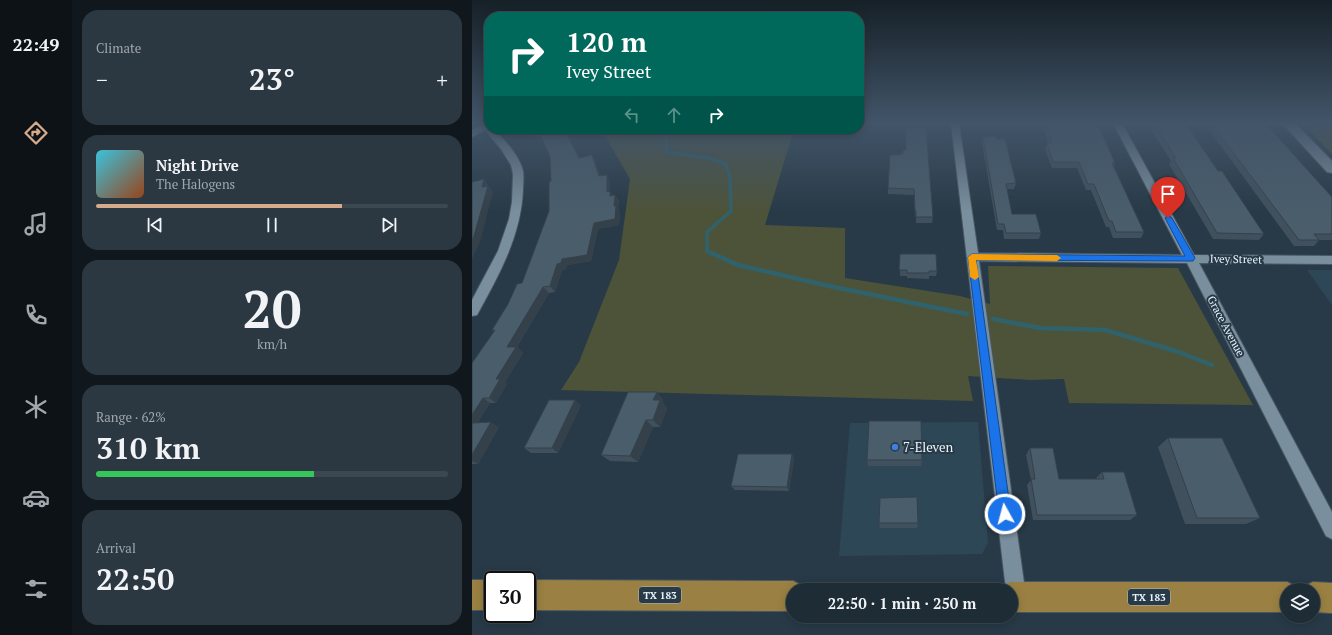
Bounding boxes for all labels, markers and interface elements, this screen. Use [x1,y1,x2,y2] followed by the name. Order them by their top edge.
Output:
[566,23,647,60] text: 120 m
[500,28,552,80] icon: right
[13,32,59,56] text: 22:49
[96,39,141,57] text: Climate
[249,59,295,99] text: 23°
[566,59,651,83] text: Ivey Street
[96,65,108,94] text: −
[436,65,448,94] text: +
[621,104,643,126] icon: left
[663,104,685,126] icon: ahead
[705,104,727,126] icon: right
[22,119,50,147] icon: directions
[156,155,239,175] text: Night Drive
[156,175,235,193] text: The Halogens
[1151,177,1185,218] pin
[1157,183,1179,205] icon: arrive
[22,210,50,238] icon: music
[144,214,166,236] icon: previous
[261,214,283,236] icon: pause
[378,214,400,236] icon: next
[1210,252,1262,266] street label: Ivey Street
[243,274,301,343] text: 20
[1204,293,1248,359] street label: Grace Avenue
[22,301,50,329] icon: phone
[257,335,287,353] text: km/h
[22,393,50,421] icon: climate
[96,408,166,426] text: Range · 62%
[96,428,200,468] text: 310 km
[903,438,953,456] place label: 7-Eleven
[890,442,900,452] marker: 7-Eleven
[22,484,50,512] icon: car
[984,493,1026,535] position arrow
[96,539,136,557] text: Arrival
[96,559,174,599] text: 22:50
[484,571,536,623] speed limit sign: 30
[22,575,50,603] icon: filters
[1280,583,1320,623] map controls
[1280,583,1320,623] button: layers
[639,587,681,603] road number: TX 183
[1128,589,1170,605] road number: TX 183
[828,593,976,613] text: 22:50 · 1 min · 250 m

